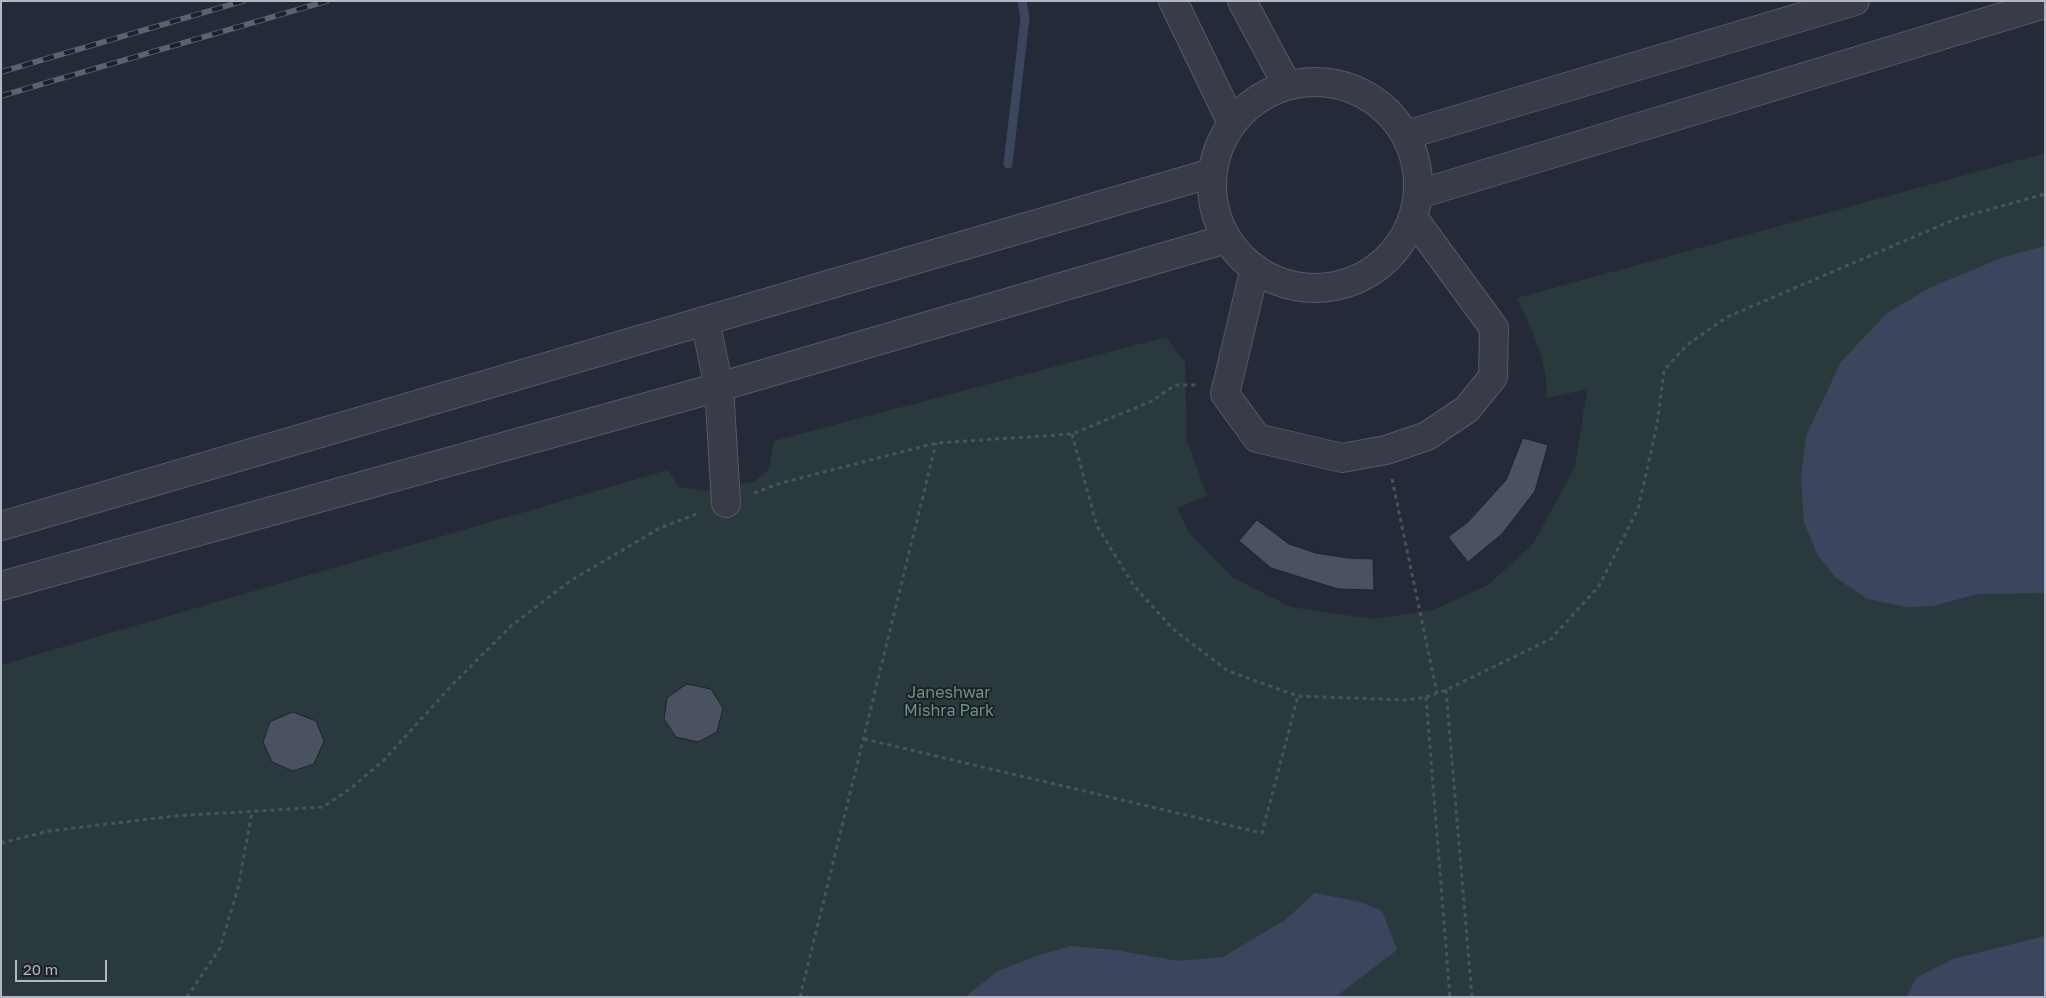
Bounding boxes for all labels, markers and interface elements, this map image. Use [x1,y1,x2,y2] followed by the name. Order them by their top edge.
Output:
[904,683,994,721] park label: Janeshwar Mishra Park
[18,950,110,982] scale bar
[23,960,58,978] text: 20 m

